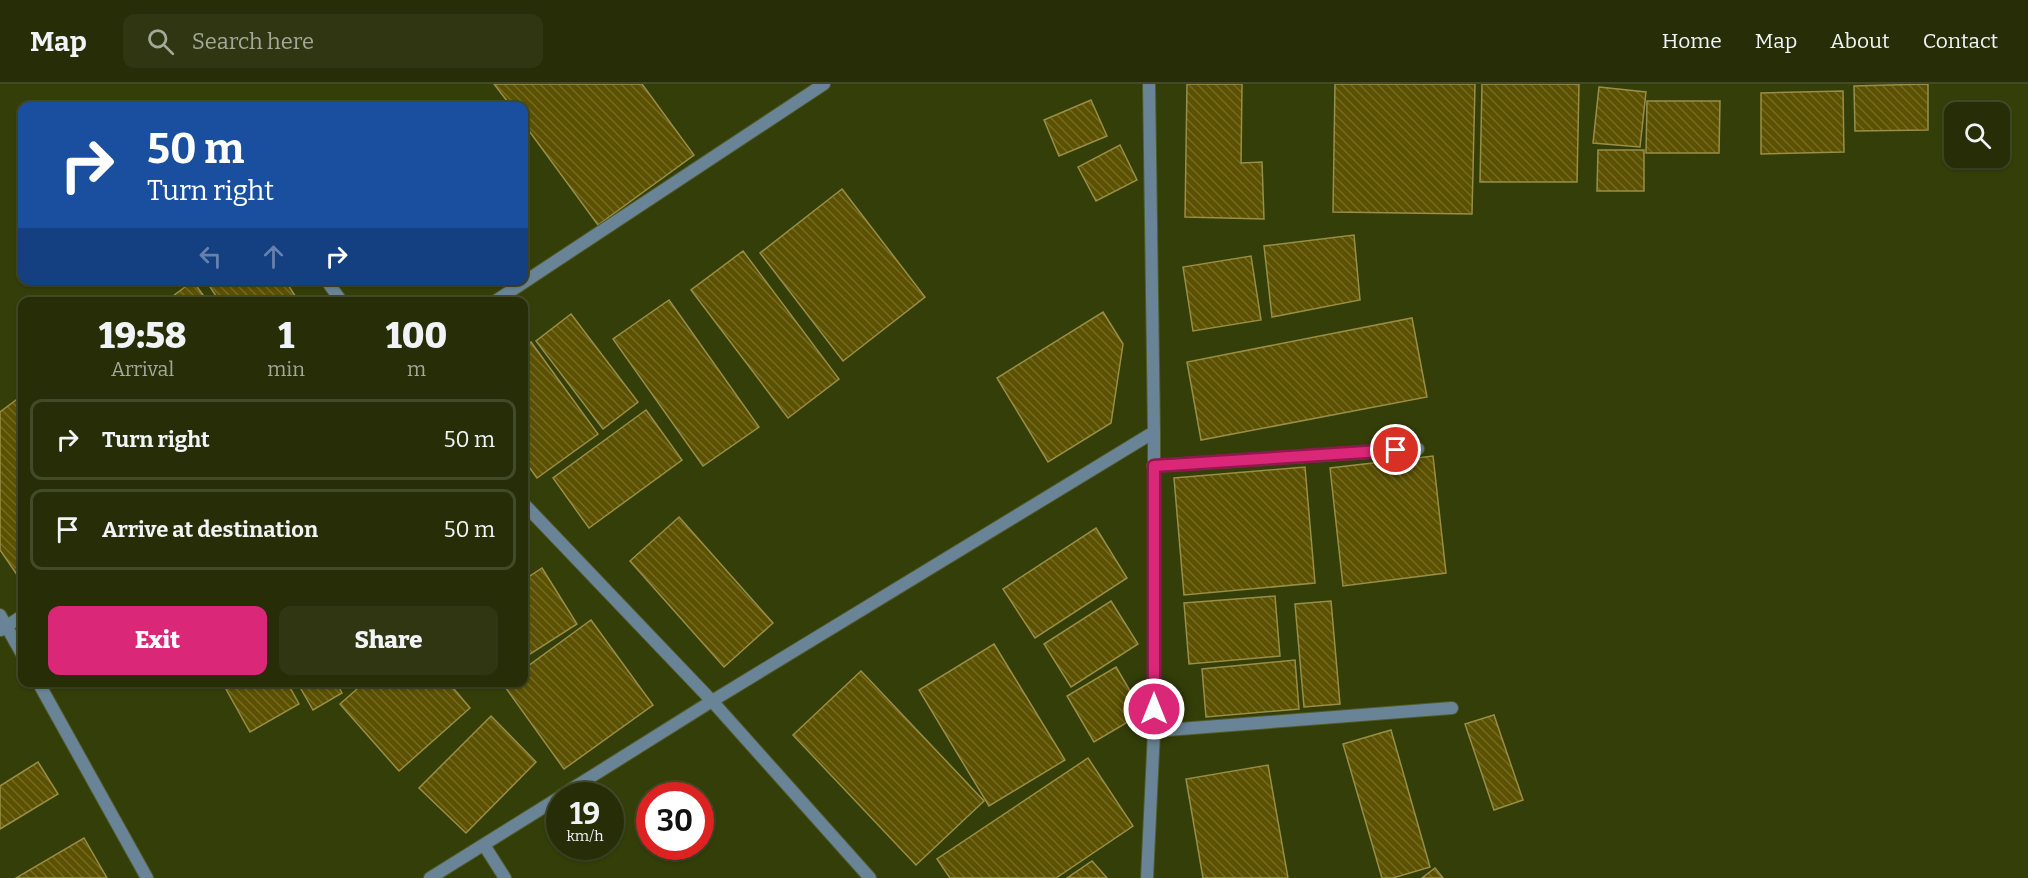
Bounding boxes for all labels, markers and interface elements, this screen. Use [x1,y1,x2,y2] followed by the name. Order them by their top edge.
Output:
[123,14,543,68] search box
[30,25,87,58] text: Map
[144,25,177,58] icon: search
[192,28,314,55] text: Search here
[1662,28,1722,54] text: Home
[1755,28,1797,54] text: Map
[1830,28,1890,54] text: About
[1923,28,1998,54] text: Contact
[1944,102,2010,168] map controls
[1944,102,2010,168] button: search
[147,124,244,174] text: 50 m
[48,126,126,204] icon: right
[147,175,274,207] text: Turn right
[194,240,227,273] icon: left
[257,240,290,273] icon: ahead
[320,240,353,273] icon: right
[99,314,186,358] text: 19:58
[278,314,294,358] text: 1
[386,314,447,358] text: 100
[111,357,174,381] text: Arrival
[267,357,305,381] text: min
[407,357,426,381] text: m
[51,423,84,456] icon: right
[1370,424,1421,475] pin
[102,426,210,453] text: Turn right
[444,426,495,453] text: 50 m
[1379,433,1412,466] icon: arrive
[51,513,84,546] icon: arrive
[102,516,318,543] text: Arrive at destination
[444,516,495,543] text: 50 m
[48,606,267,675] button: Exit
[279,606,498,675] button: Share
[1122,677,1186,741] position arrow
[636,782,714,860] speed limit sign: 30
[570,796,600,832] text: 19
[566,827,604,845] text: km/h

